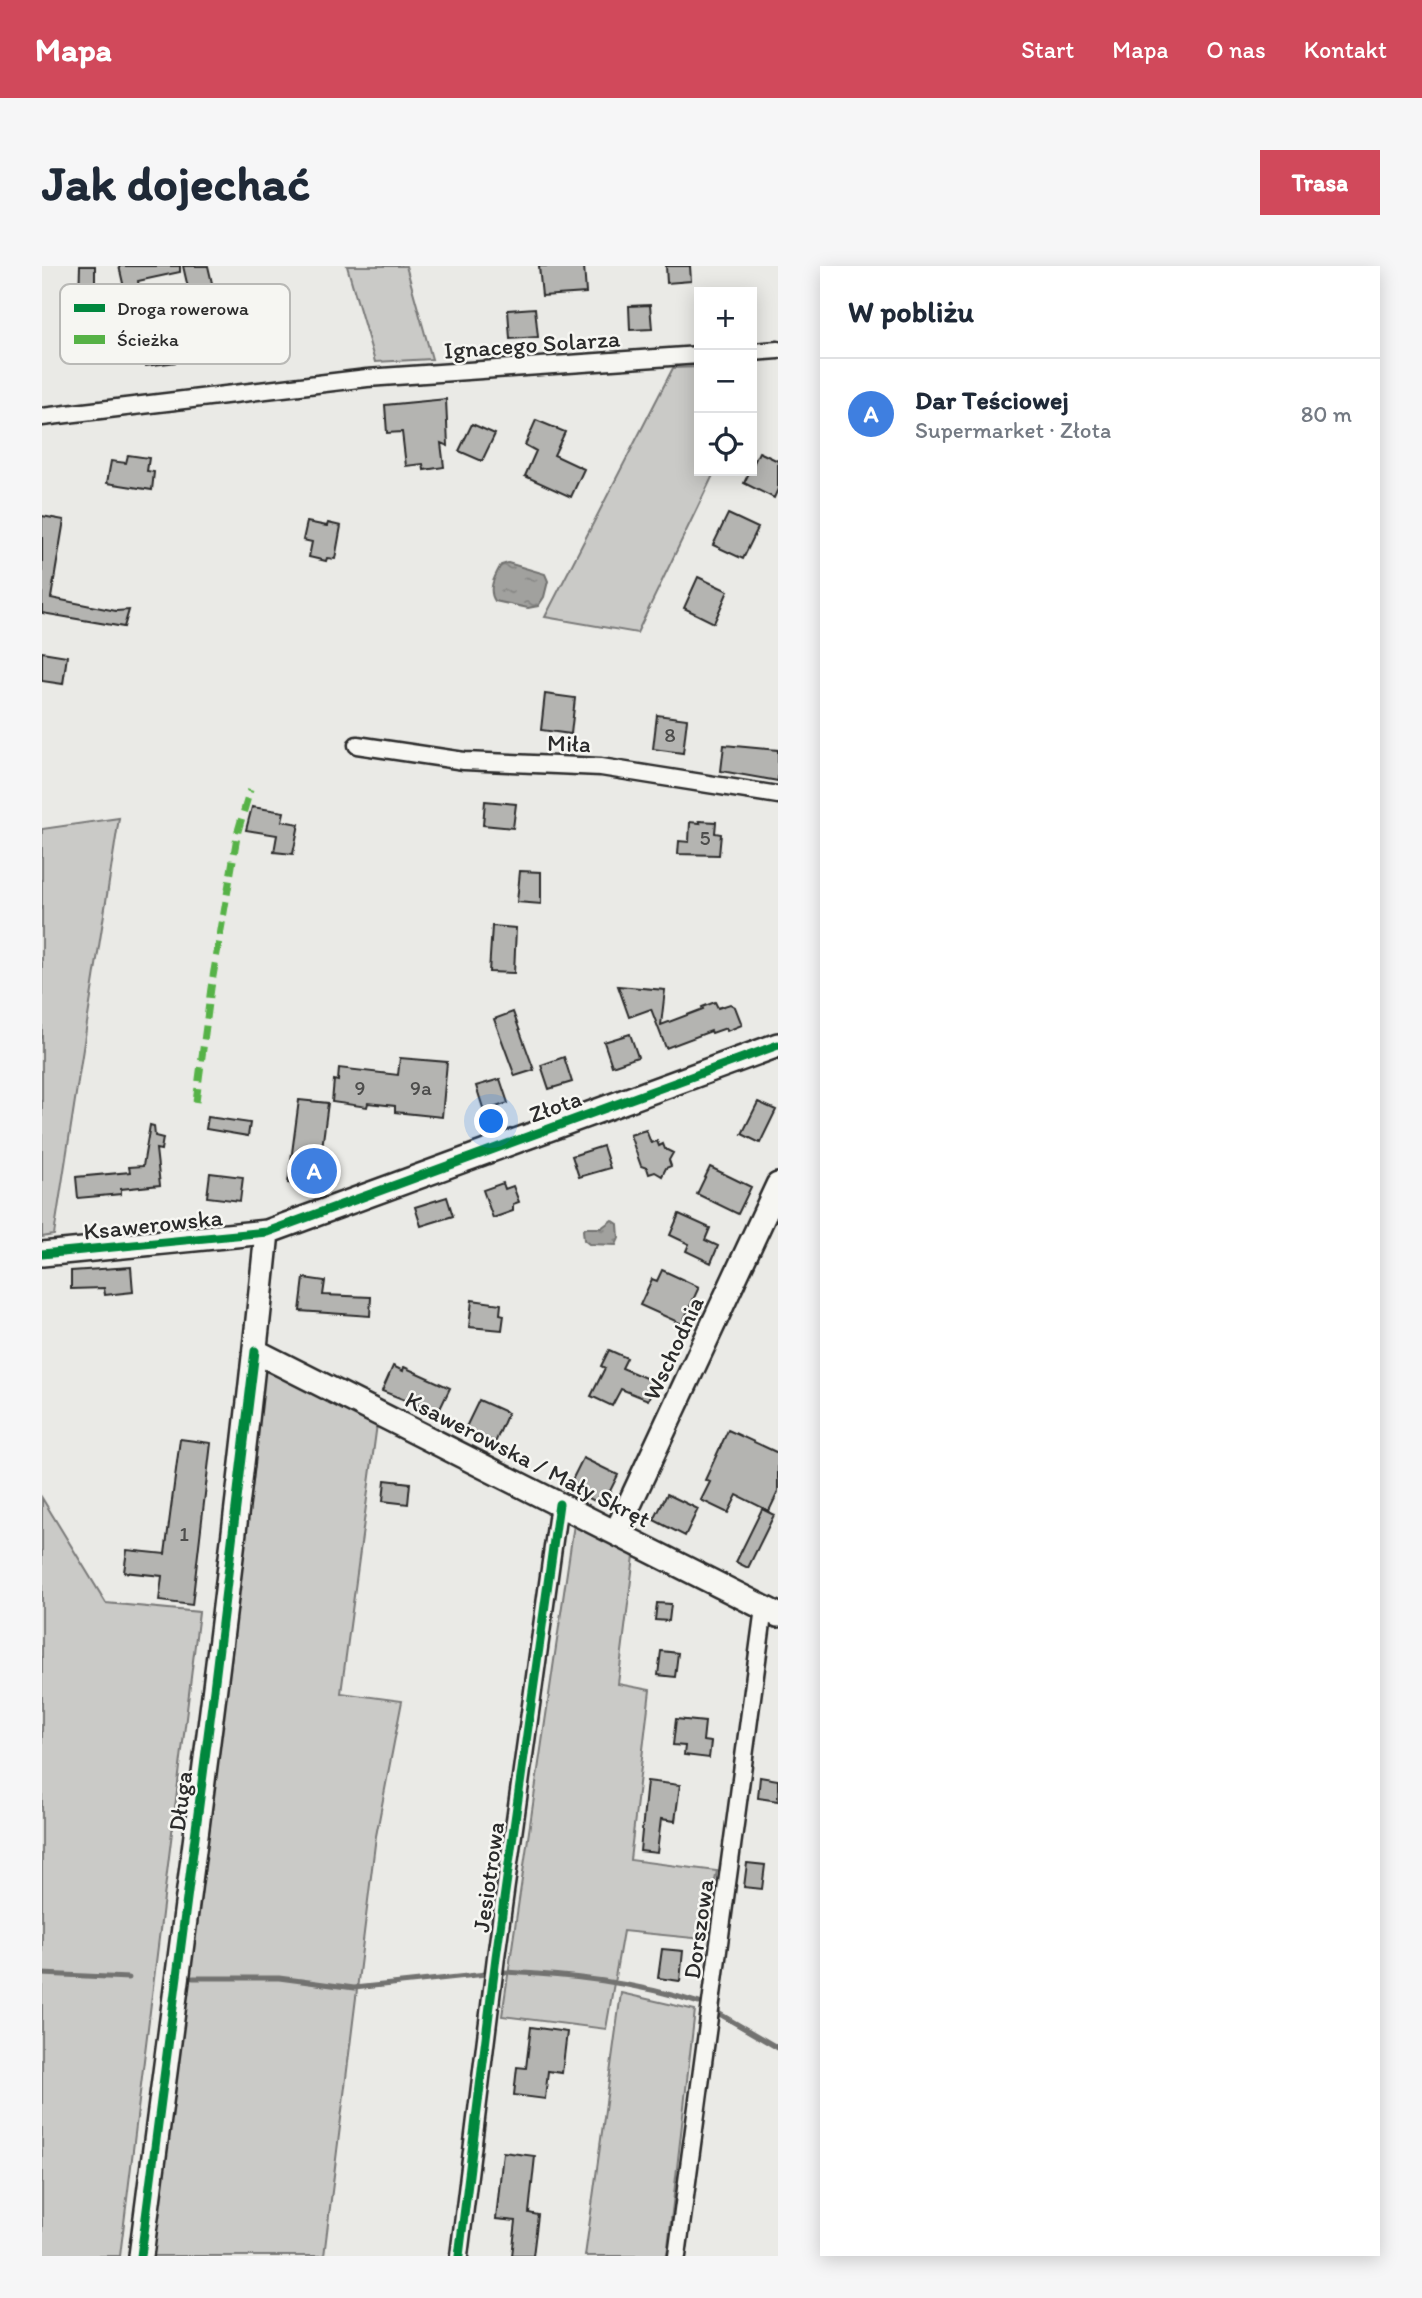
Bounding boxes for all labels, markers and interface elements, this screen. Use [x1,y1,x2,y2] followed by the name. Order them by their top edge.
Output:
[35,30,112,69] text: Mapa
[1021,35,1074,64] text: Start
[1112,35,1168,64] text: Mapa
[1206,35,1266,64] text: O nas
[1304,35,1387,64] text: Kontakt
[1260,150,1380,215] button: Trasa
[42,153,310,212] text: Jak dojechać
[60,284,290,364] legend
[694,287,757,476] map controls
[694,287,757,350] button: +
[848,293,974,330] text: W pobliżu
[117,297,249,320] text: Droga rowerowa
[443,323,622,365] street label: Ignacego Solarza
[117,328,179,351] text: Ścieżka
[694,350,757,413] button: −
[915,384,1069,416] text: Dar Teściowej
[864,400,878,428] text: A
[1301,400,1352,428] text: 80 m
[694,413,757,476] button: locate
[915,416,1111,444] text: Supermarket · Złota
[664,722,676,747] house number: 8
[547,728,592,758] street label: Miła
[699,825,711,850] house number: 5
[355,1075,365,1100] house number: 9
[410,1075,432,1100] house number: 9a
[525,1083,585,1129] street label: Złota
[474,1104,508,1138] your location
[291,1145,337,1197] pin: A
[82,1202,225,1246] street label: Ksawerowska
[636,1291,710,1405] street label: Wschodnia
[400,1384,656,1534] street label: Ksawerowska / Mały Skręt
[179,1521,189,1546] house number: 1
[162,1769,198,1833] street label: Długa
[466,1820,510,1934] street label: Jesiotrowa
[677,1877,719,1981] street label: Dorszowa

